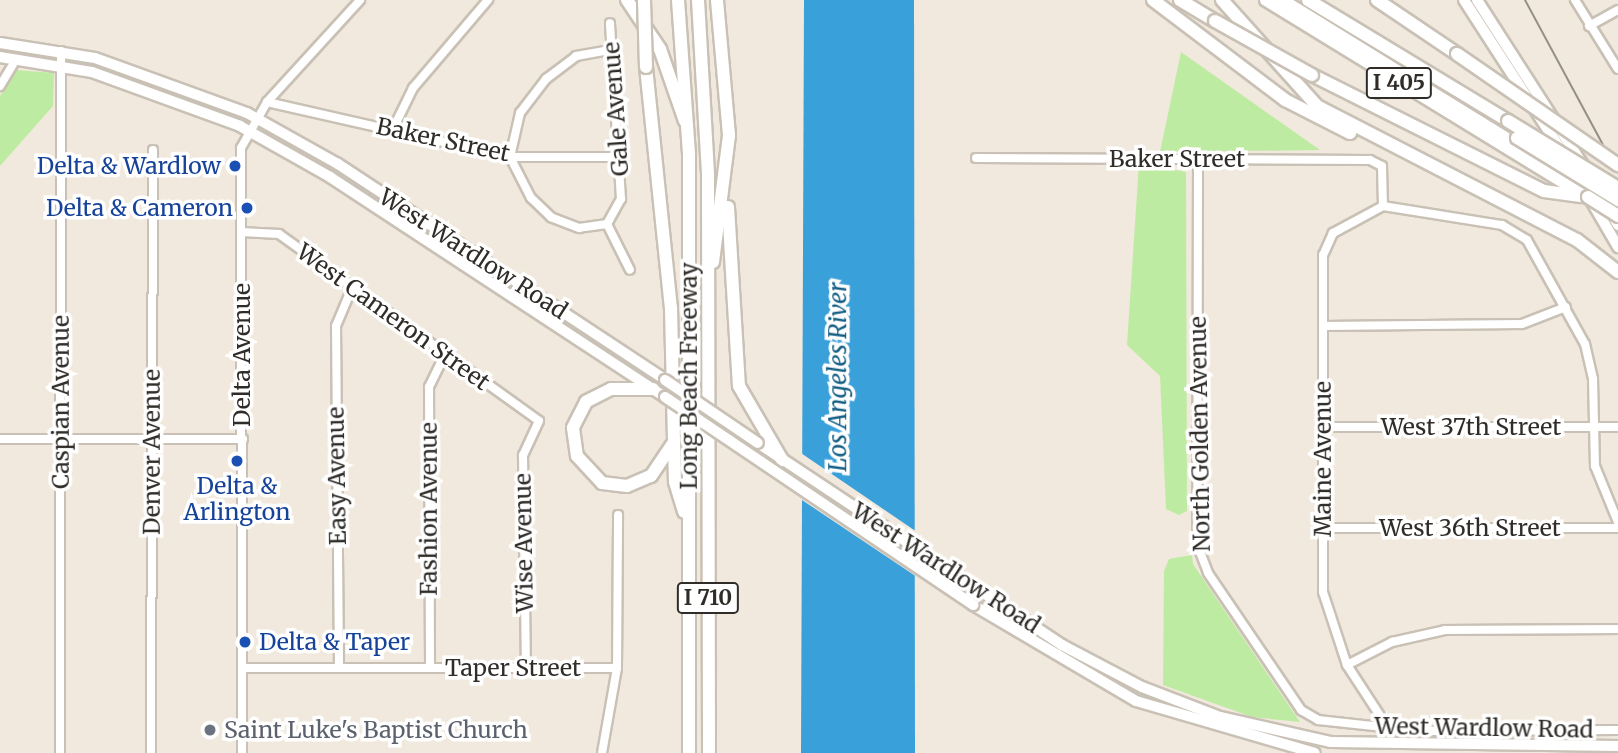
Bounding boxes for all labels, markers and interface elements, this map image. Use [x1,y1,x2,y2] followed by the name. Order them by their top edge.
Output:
[598,41,634,177] street label: Gale Avenue
[1366,66,1432,100] road number: I 405
[374,112,512,168] street label: Baker Street
[1109,145,1245,173] street label: Baker Street
[37,152,221,180] place label: Delta & Wardlow
[227,158,243,174] marker: Delta & Wardlow
[374,183,572,325] street label: West Wardlow Road
[46,194,233,222] place label: Delta & Cameron
[239,200,255,216] marker: Delta & Cameron
[291,238,495,396] street label: West Cameron Street
[675,262,703,490] street label: Long Beach Freeway
[824,282,852,472] water label: Los Angeles River
[228,283,256,427] street label: Delta Avenue
[47,315,75,489] street label: Caspian Avenue
[1184,316,1216,552] street label: North Golden Avenue
[138,369,166,535] street label: Denver Avenue
[1309,381,1337,537] street label: Maine Avenue
[322,407,352,545] street label: Easy Avenue
[1381,413,1561,441] street label: West 37th Street
[415,422,443,596] street label: Fashion Avenue
[229,453,245,469] marker: Delta & Arlington
[184,472,290,526] place label: Delta & Arlington
[509,473,539,613] street label: Wise Avenue
[847,497,1045,639] street label: West Wardlow Road
[1379,514,1561,542] street label: West 36th Street
[676,580,740,616] road number: I 710
[259,628,410,656] place label: Delta & Taper
[237,634,253,650] marker: Delta & Taper
[445,654,581,682] street label: Taper Street
[1374,712,1594,744] street label: West Wardlow Road
[224,716,528,744] place label: Saint Luke's Baptist Church
[202,722,218,738] marker: Saint Luke's Baptist Church

